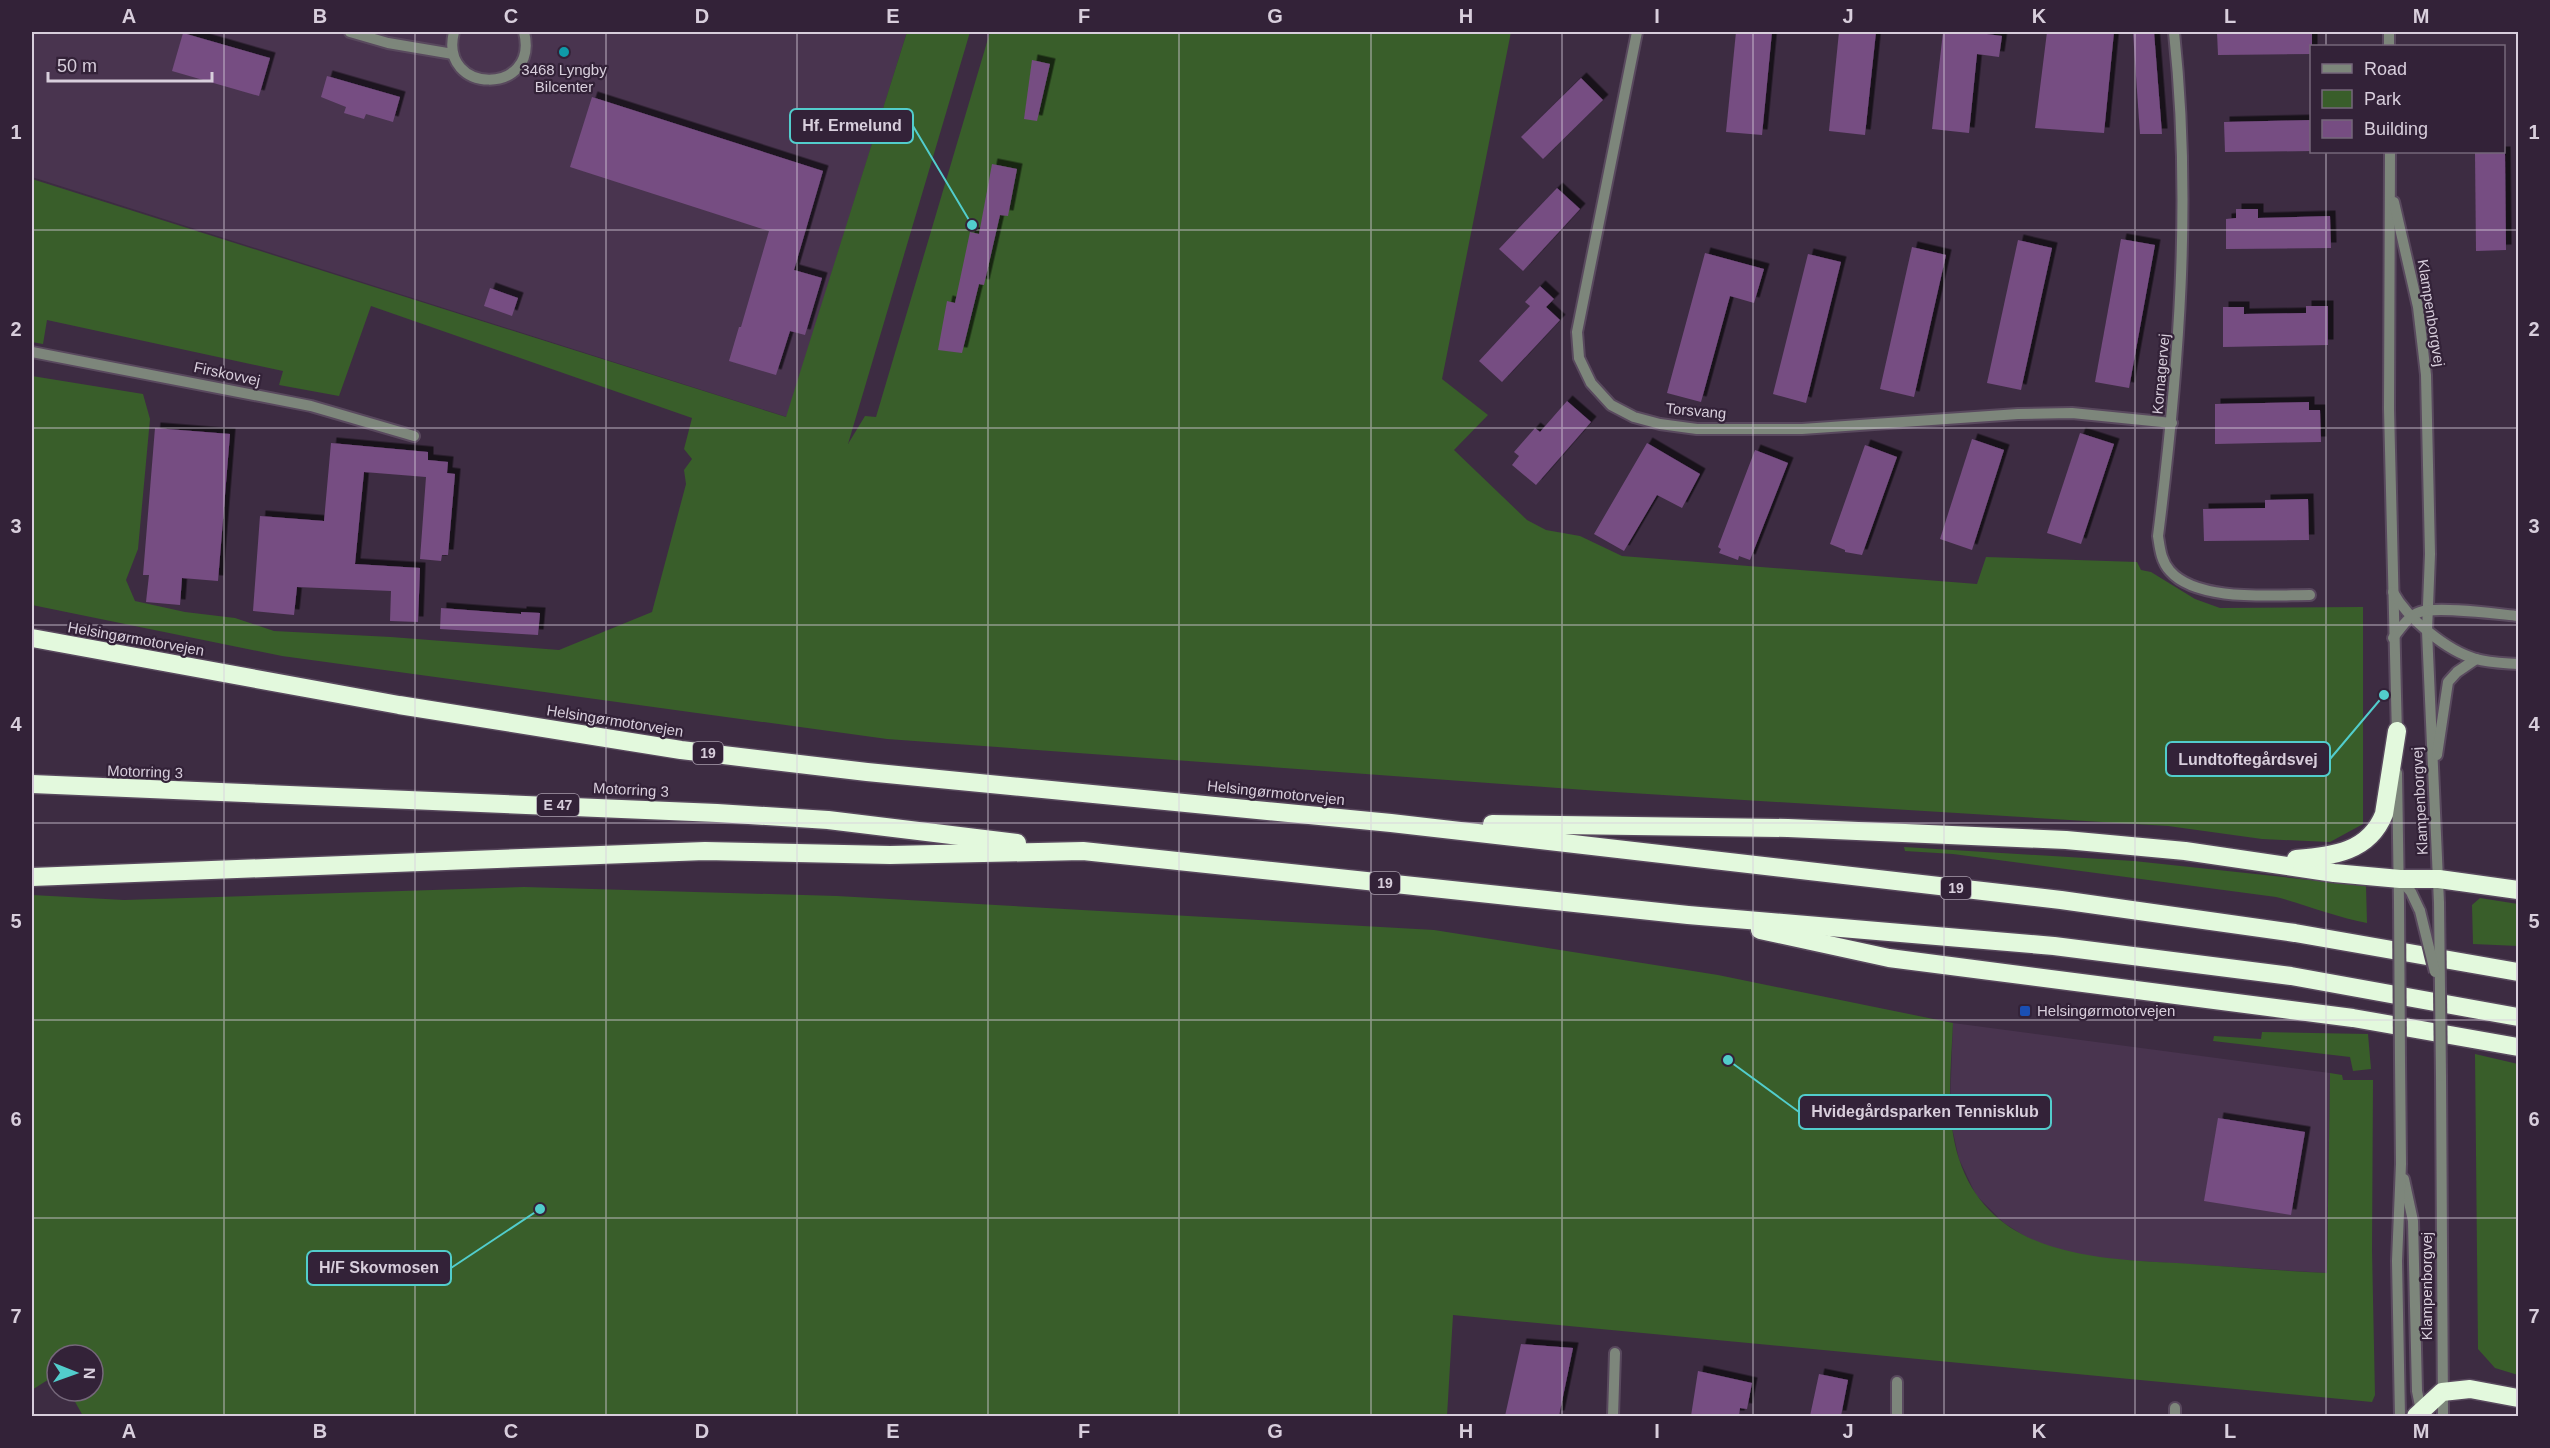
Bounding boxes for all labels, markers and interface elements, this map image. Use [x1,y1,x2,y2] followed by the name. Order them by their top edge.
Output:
[122,5,136,27] text: A
[313,5,327,27] text: B
[504,5,518,27] text: C
[695,5,709,27] text: D
[886,5,900,27] text: E
[1078,5,1090,27] text: F
[1267,5,1283,27] text: G
[1459,5,1473,27] text: H
[1654,5,1660,27] text: I
[1842,5,1854,27] text: J
[2032,5,2047,27] text: K
[2224,5,2236,27] text: L
[2413,5,2429,27] text: M
[48,45,212,83] scale bar
[557,45,571,59] marker: 3468 Lyngby Bilcenter
[2310,45,2505,153] legend
[57,56,97,76] text: 50 m
[2364,59,2407,79] text: Road
[521,61,607,95] place label: 3468 Lyngby Bilcenter
[2364,89,2402,109] text: Park
[790,109,913,143] callout: Hf. Ermelund
[802,117,902,134] text: Hf. Ermelund
[2364,119,2428,139] text: Building
[10,121,22,143] text: 1
[2528,121,2540,143] text: 1
[2415,258,2448,368] street label: Klampenborgvej
[10,318,22,340] text: 2
[2528,318,2540,340] text: 2
[2149,333,2172,415] street label: Kornagervej
[192,358,262,389] street label: Firskovvej
[1665,399,1727,422] street label: Torsvang
[10,515,22,537] text: 3
[2528,515,2540,537] text: 3
[66,618,206,659] street label: Helsingørmotorvejen
[545,701,685,740] street label: Helsingørmotorvejen
[10,713,22,735] text: 4
[2528,713,2540,735] text: 4
[693,742,723,764] road number: 19
[2166,742,2330,776] callout: Lundtoftegårdsvej
[2408,746,2431,856] street label: Klampenborgvej
[2178,751,2318,768] text: Lundtoftegårdsvej
[107,762,183,781] street label: Motorring 3
[1206,777,1346,808] street label: Helsingørmotorvejen
[593,779,669,800] street label: Motorring 3
[537,794,579,816] road number: E 47
[1370,872,1400,894] road number: 19
[1941,877,1971,899] road number: 19
[10,910,22,932] text: 5
[2528,910,2540,932] text: 5
[2037,1002,2175,1019] place label: Helsingørmotorvejen
[2018,1004,2032,1018] marker: Helsingørmotorvejen
[1799,1095,2051,1129] callout: Hvidegårdsparken Tennisklub
[1811,1103,2039,1120] text: Hvidegårdsparken Tennisklub
[10,1108,22,1130] text: 6
[2528,1108,2540,1130] text: 6
[2418,1232,2435,1340] street label: Klampenborgvej
[307,1251,451,1285] callout: H/F Skovmosen
[319,1259,439,1276] text: H/F Skovmosen
[10,1305,22,1327] text: 7
[2528,1305,2540,1327] text: 7
[45,1343,105,1403] north arrow
[81,1367,98,1379] text: N
[122,1420,136,1442] text: A
[313,1420,327,1442] text: B
[504,1420,518,1442] text: C
[695,1420,709,1442] text: D
[886,1420,900,1442] text: E
[1078,1420,1090,1442] text: F
[1267,1420,1283,1442] text: G
[1459,1420,1473,1442] text: H
[1654,1420,1660,1442] text: I
[1842,1420,1854,1442] text: J
[2032,1420,2047,1442] text: K
[2224,1420,2236,1442] text: L
[2413,1420,2429,1442] text: M

